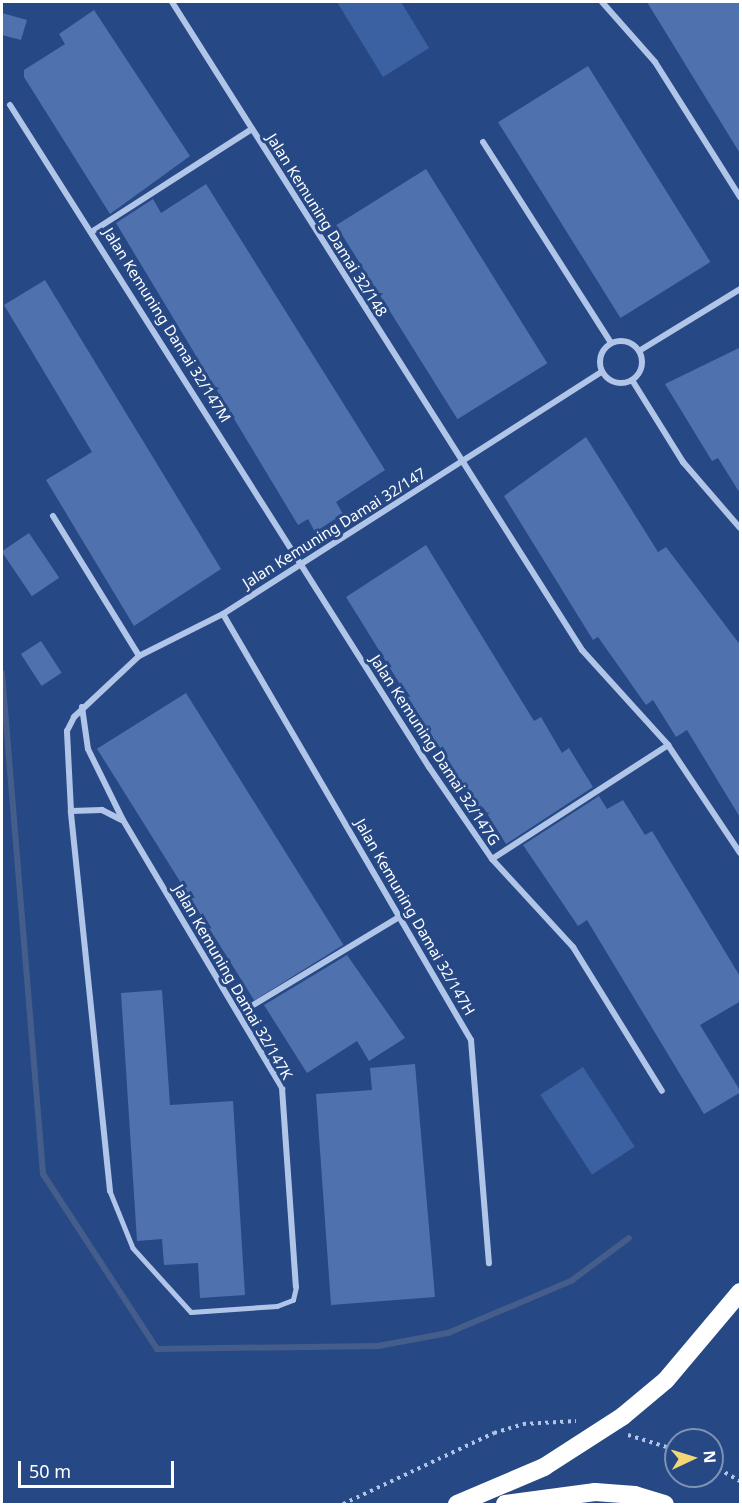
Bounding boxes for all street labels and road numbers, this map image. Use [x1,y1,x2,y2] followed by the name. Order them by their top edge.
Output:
[263,130,391,320] street label: Jalan Kemuning Damai 32/148
[99,224,235,426] street label: Jalan Kemuning Damai 32/147M
[239,464,429,592] street label: Jalan Kemuning Damai 32/147
[367,651,503,849] street label: Jalan Kemuning Damai 32/147G
[351,816,479,1018] street label: Jalan Kemuning Damai 32/147H
[170,881,296,1083] street label: Jalan Kemuning Damai 32/147K

